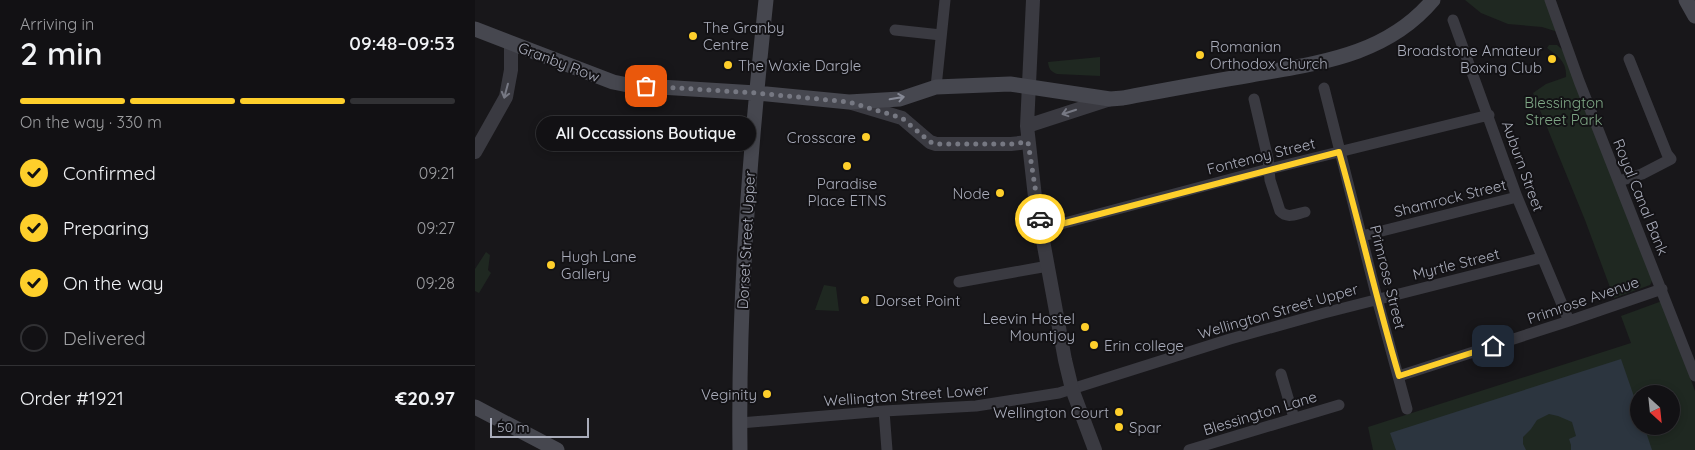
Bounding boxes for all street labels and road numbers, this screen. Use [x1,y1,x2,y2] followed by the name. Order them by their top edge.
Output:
[516,38,602,86] street label: Granby Row
[1498,118,1548,214] street label: Auburn Street
[1205,133,1317,179] street label: Fontenoy Street
[1609,136,1673,258] street label: Royal Canal Bank
[733,170,759,310] street label: Dorset Street Upper
[1392,175,1508,221] street label: Shamrock Street
[1366,223,1410,331] street label: Primrose Street
[1411,244,1501,284] street label: Myrtle Street
[1525,272,1641,328] street label: Primrose Avenue
[1196,279,1361,343] street label: Wellington Street Upper
[823,380,989,410] street label: Wellington Street Lower
[1201,387,1319,439] street label: Blessington Lane

